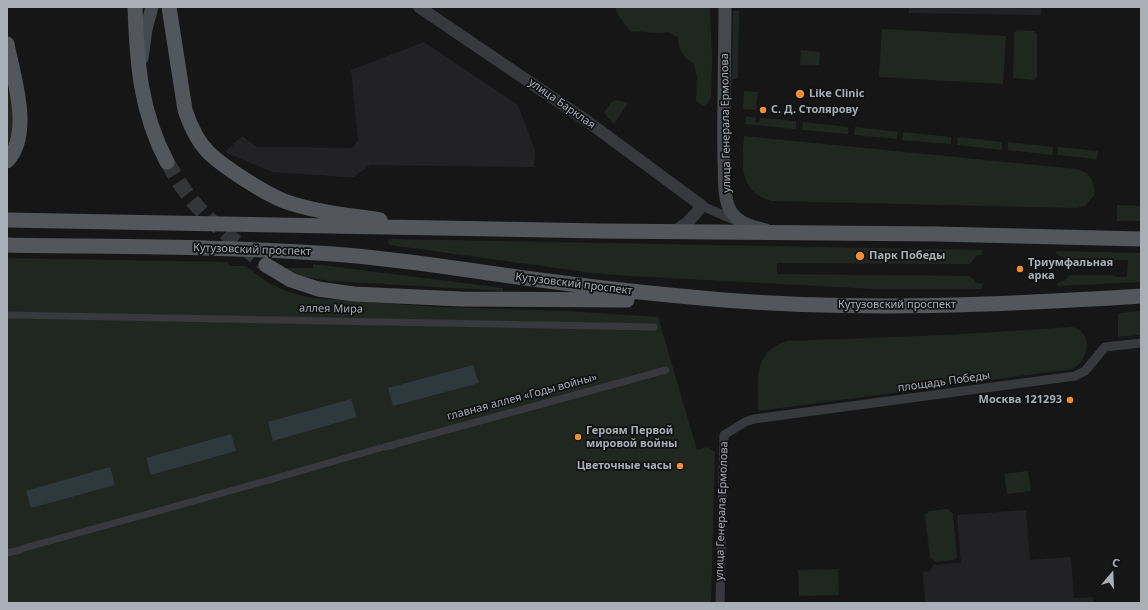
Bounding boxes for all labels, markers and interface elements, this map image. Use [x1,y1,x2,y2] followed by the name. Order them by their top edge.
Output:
[718,53,734,193] street label: улица Генерала Ермолова
[526,76,598,132] street label: улица Барклая
[809,87,864,101] place label: Like Clinic
[794,88,806,100] marker: Like Clinic
[771,103,858,117] place label: С. Д. Столярову
[758,105,768,115] marker: С. Д. Столярову
[193,241,311,259] street label: Кутузовский проспект
[869,249,945,263] place label: Парк Победы
[854,250,866,262] marker: Парк Победы
[1028,256,1113,282] place label: Триумфальная арка
[1015,264,1025,274] marker: Триумфальная арка
[515,270,633,298] street label: Кутузовский проспект
[838,298,956,312] street label: Кутузовский проспект
[299,302,363,316] street label: аллея Мира
[897,369,991,395] street label: площадь Победы
[445,371,599,423] street label: главная аллея «Годы войны»
[979,393,1062,407] place label: Москва 121293
[1065,395,1075,405] marker: Москва 121293
[586,424,678,450] place label: Героям Первой мировой войны
[573,432,583,442] marker: Героям Первой мировой войны
[713,441,731,581] street label: улица Генерала Ермолова
[577,459,672,473] place label: Цветочные часы
[675,461,685,471] marker: Цветочные часы
[1092,554,1132,594] north arrow
[1110,554,1122,570] text: С

